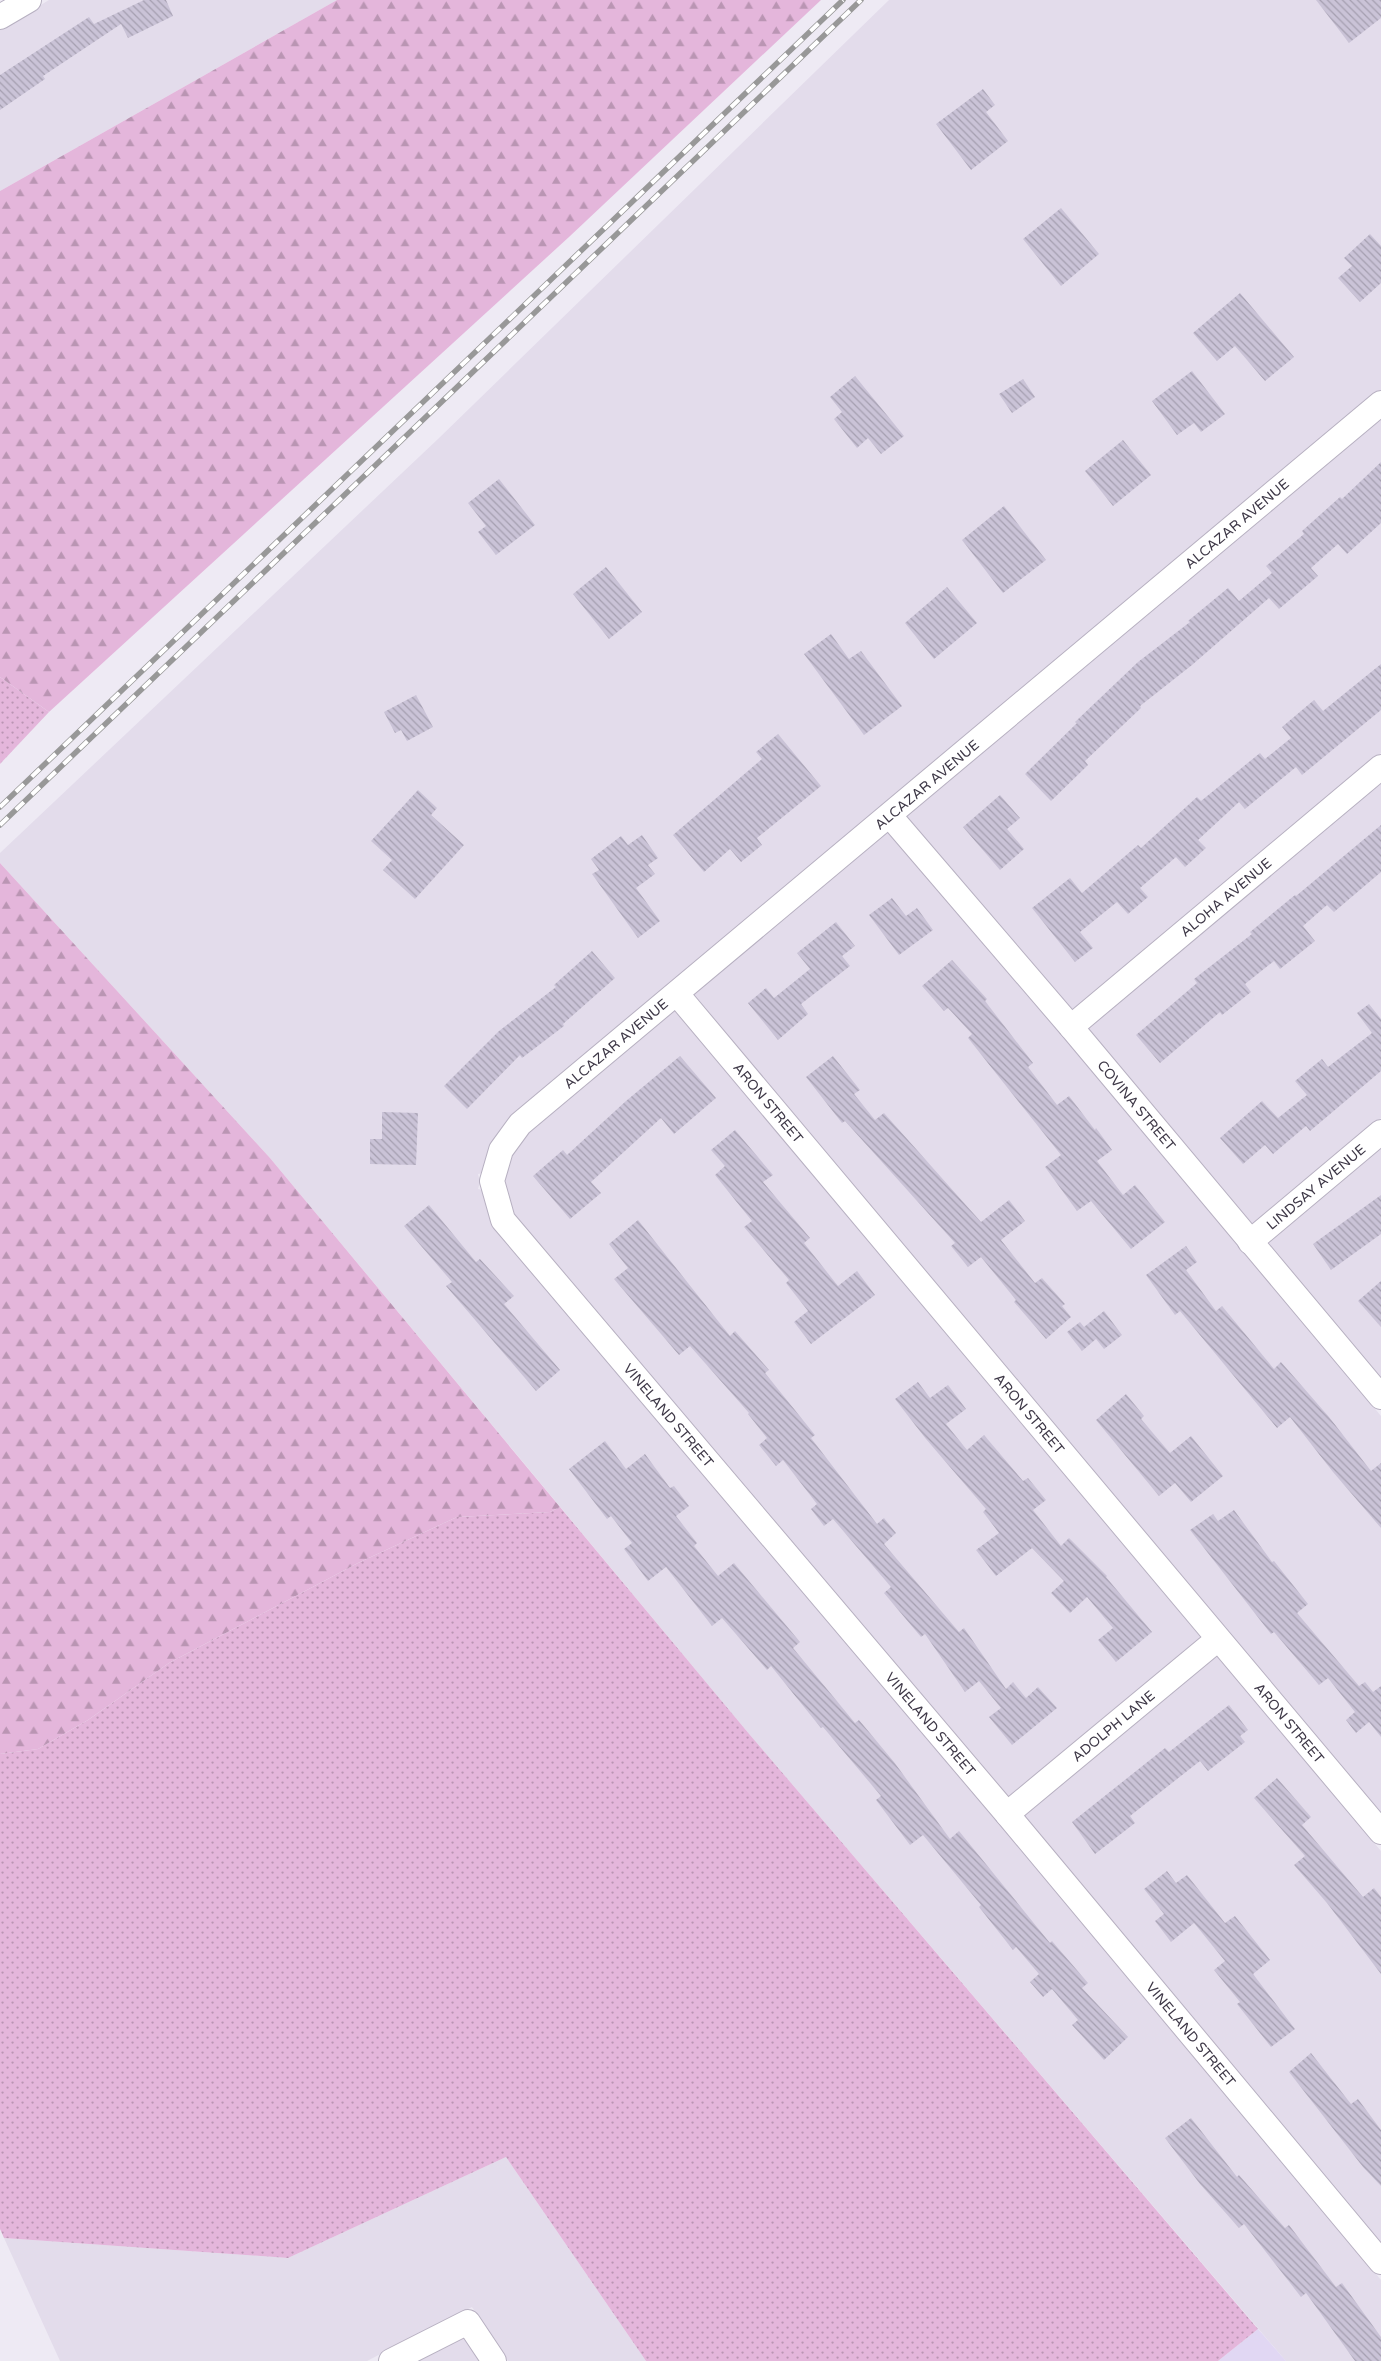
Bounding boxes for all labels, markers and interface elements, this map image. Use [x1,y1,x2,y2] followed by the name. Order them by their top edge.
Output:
[1181,475,1293,573] street label: ALCAZAR AVENUE
[871,736,983,834] street label: ALCAZAR AVENUE
[1177,854,1275,940] street label: ALOHA AVENUE
[560,995,672,1093] street label: ALCAZAR AVENUE
[1094,1057,1180,1154] street label: COVINA STREET
[730,1059,807,1147] street label: ARON STREET
[1263,1140,1369,1233] street label: LINDSAY AVENUE
[620,1360,718,1471] street label: VINELAND STREET
[991,1370,1068,1458] street label: ARON STREET
[882,1669,980,1780] street label: VINELAND STREET
[1251,1679,1328,1767] street label: ARON STREET
[1068,1687,1158,1765] street label: ADOLPH LANE
[1143,1979,1240,2090] street label: VINELAND STREET

